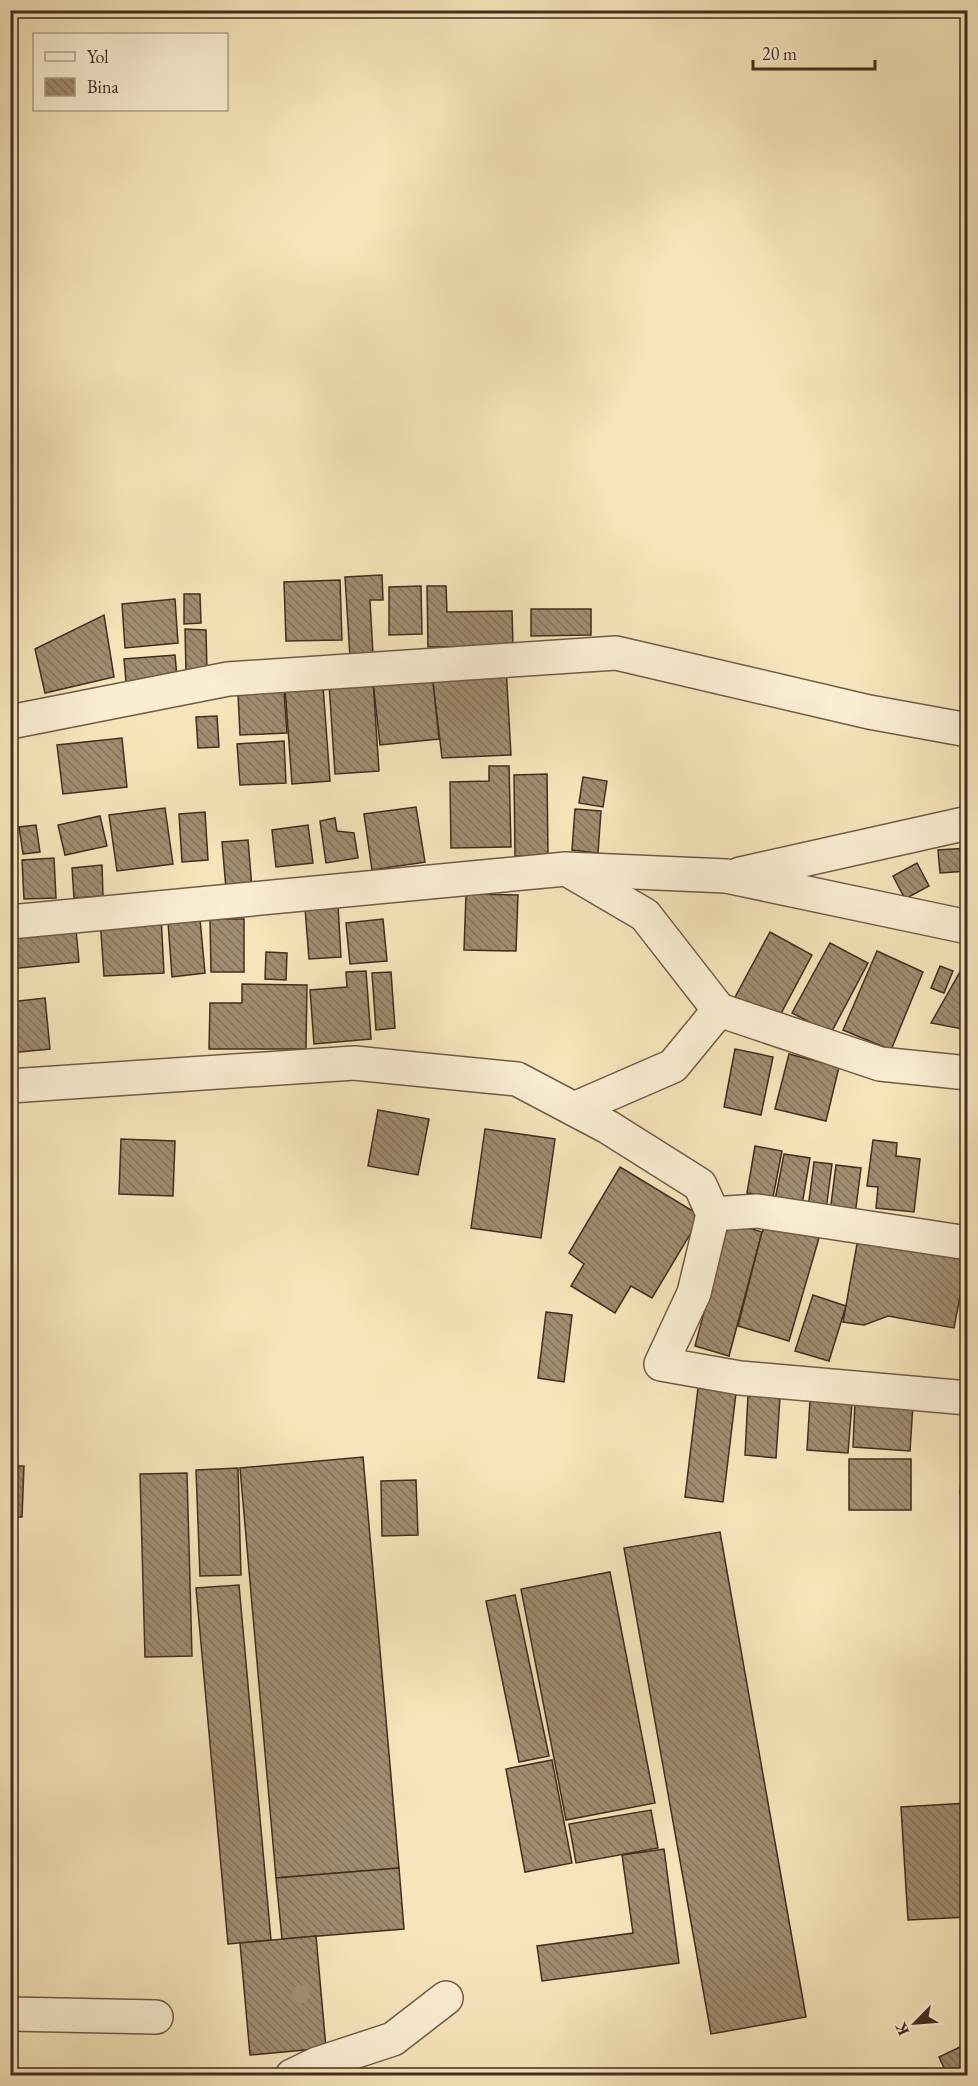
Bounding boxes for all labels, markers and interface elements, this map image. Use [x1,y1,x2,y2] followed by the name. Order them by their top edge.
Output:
[33,33,228,111] legend
[753,33,874,71] scale bar
[762,42,797,65] text: 20 m
[87,45,109,68] text: Yol
[87,75,119,98] text: Bina
[885,1993,945,2053] north arrow
[889,2018,914,2039] text: K

